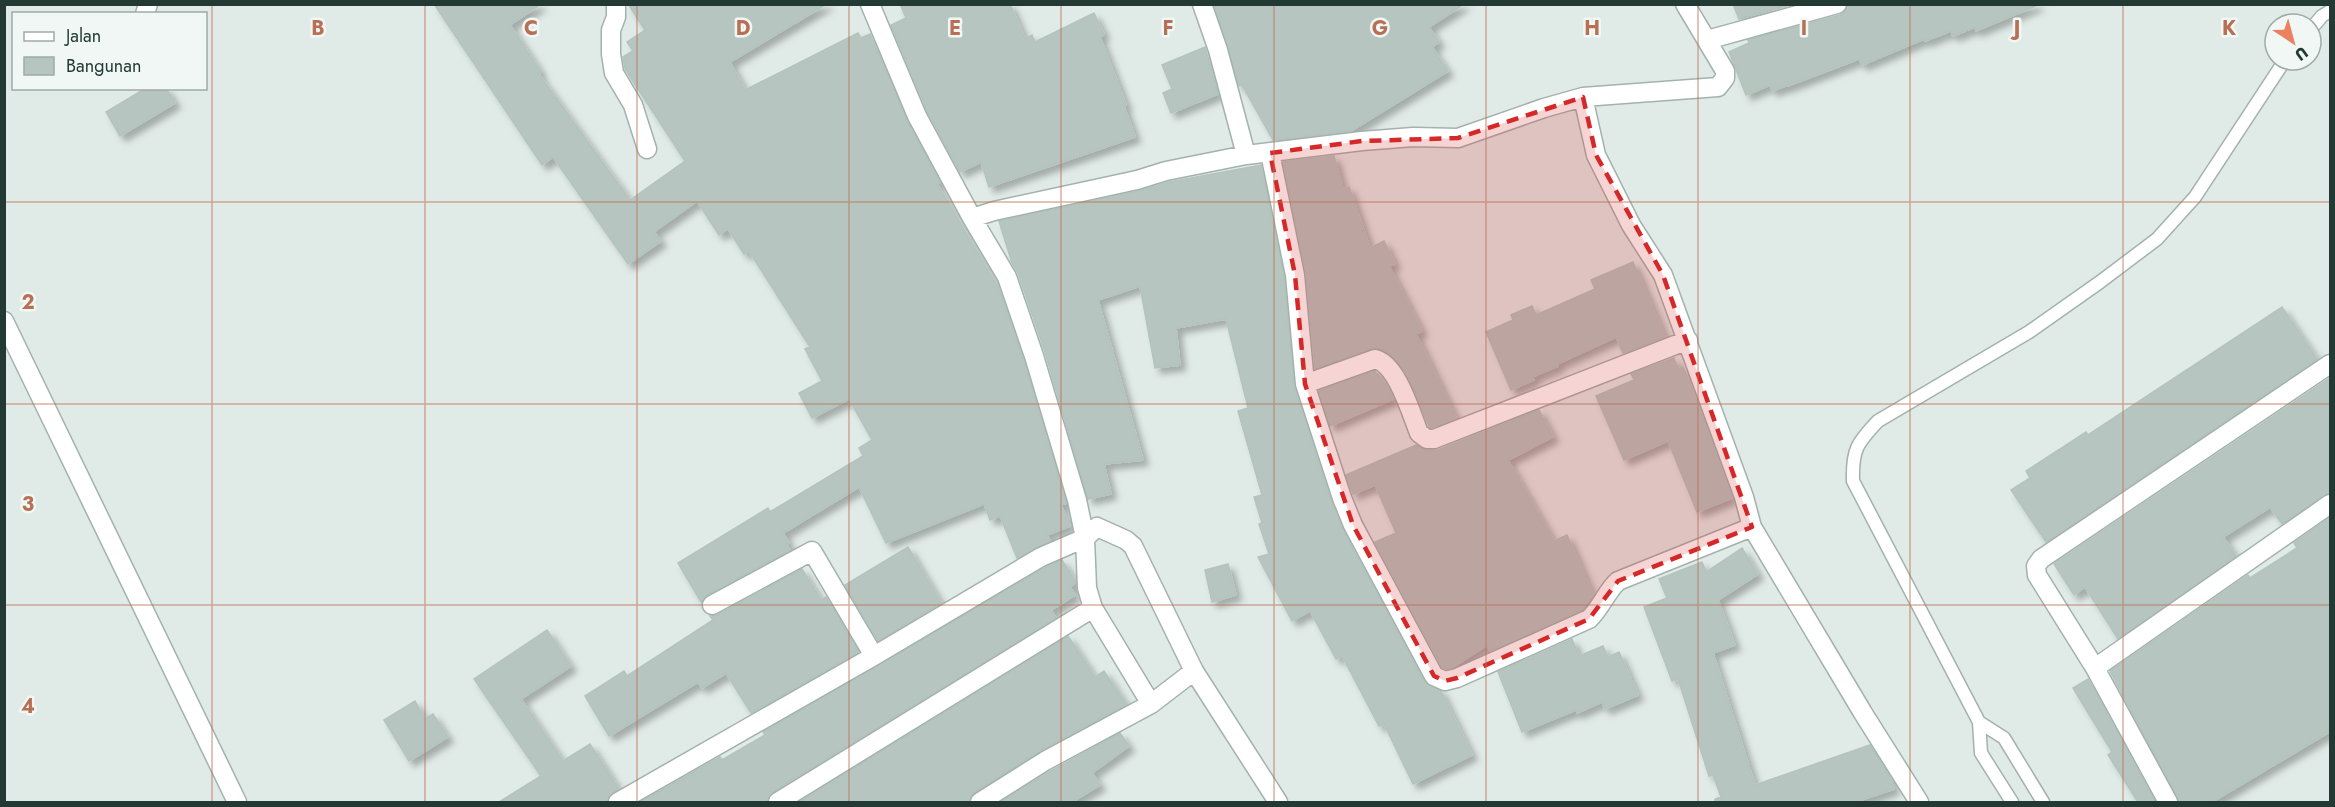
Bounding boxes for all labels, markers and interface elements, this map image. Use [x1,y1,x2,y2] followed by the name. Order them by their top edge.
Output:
[12,12,207,90] legend
[2263,12,2323,72] north arrow
[311,14,325,43] text: B
[524,14,538,43] text: C
[736,14,750,43] text: D
[949,14,961,43] text: E
[1162,14,1174,43] text: F
[1372,14,1388,43] text: G
[1584,14,1600,43] text: H
[1801,14,1807,43] text: I
[2010,14,2020,43] text: J
[2222,14,2236,43] text: K
[64,23,101,49] text: Jalan
[2290,41,2313,66] text: U
[66,53,141,79] text: Bangunan
[21,288,35,317] text: 2
[22,490,34,519] text: 3
[21,692,35,721] text: 4

